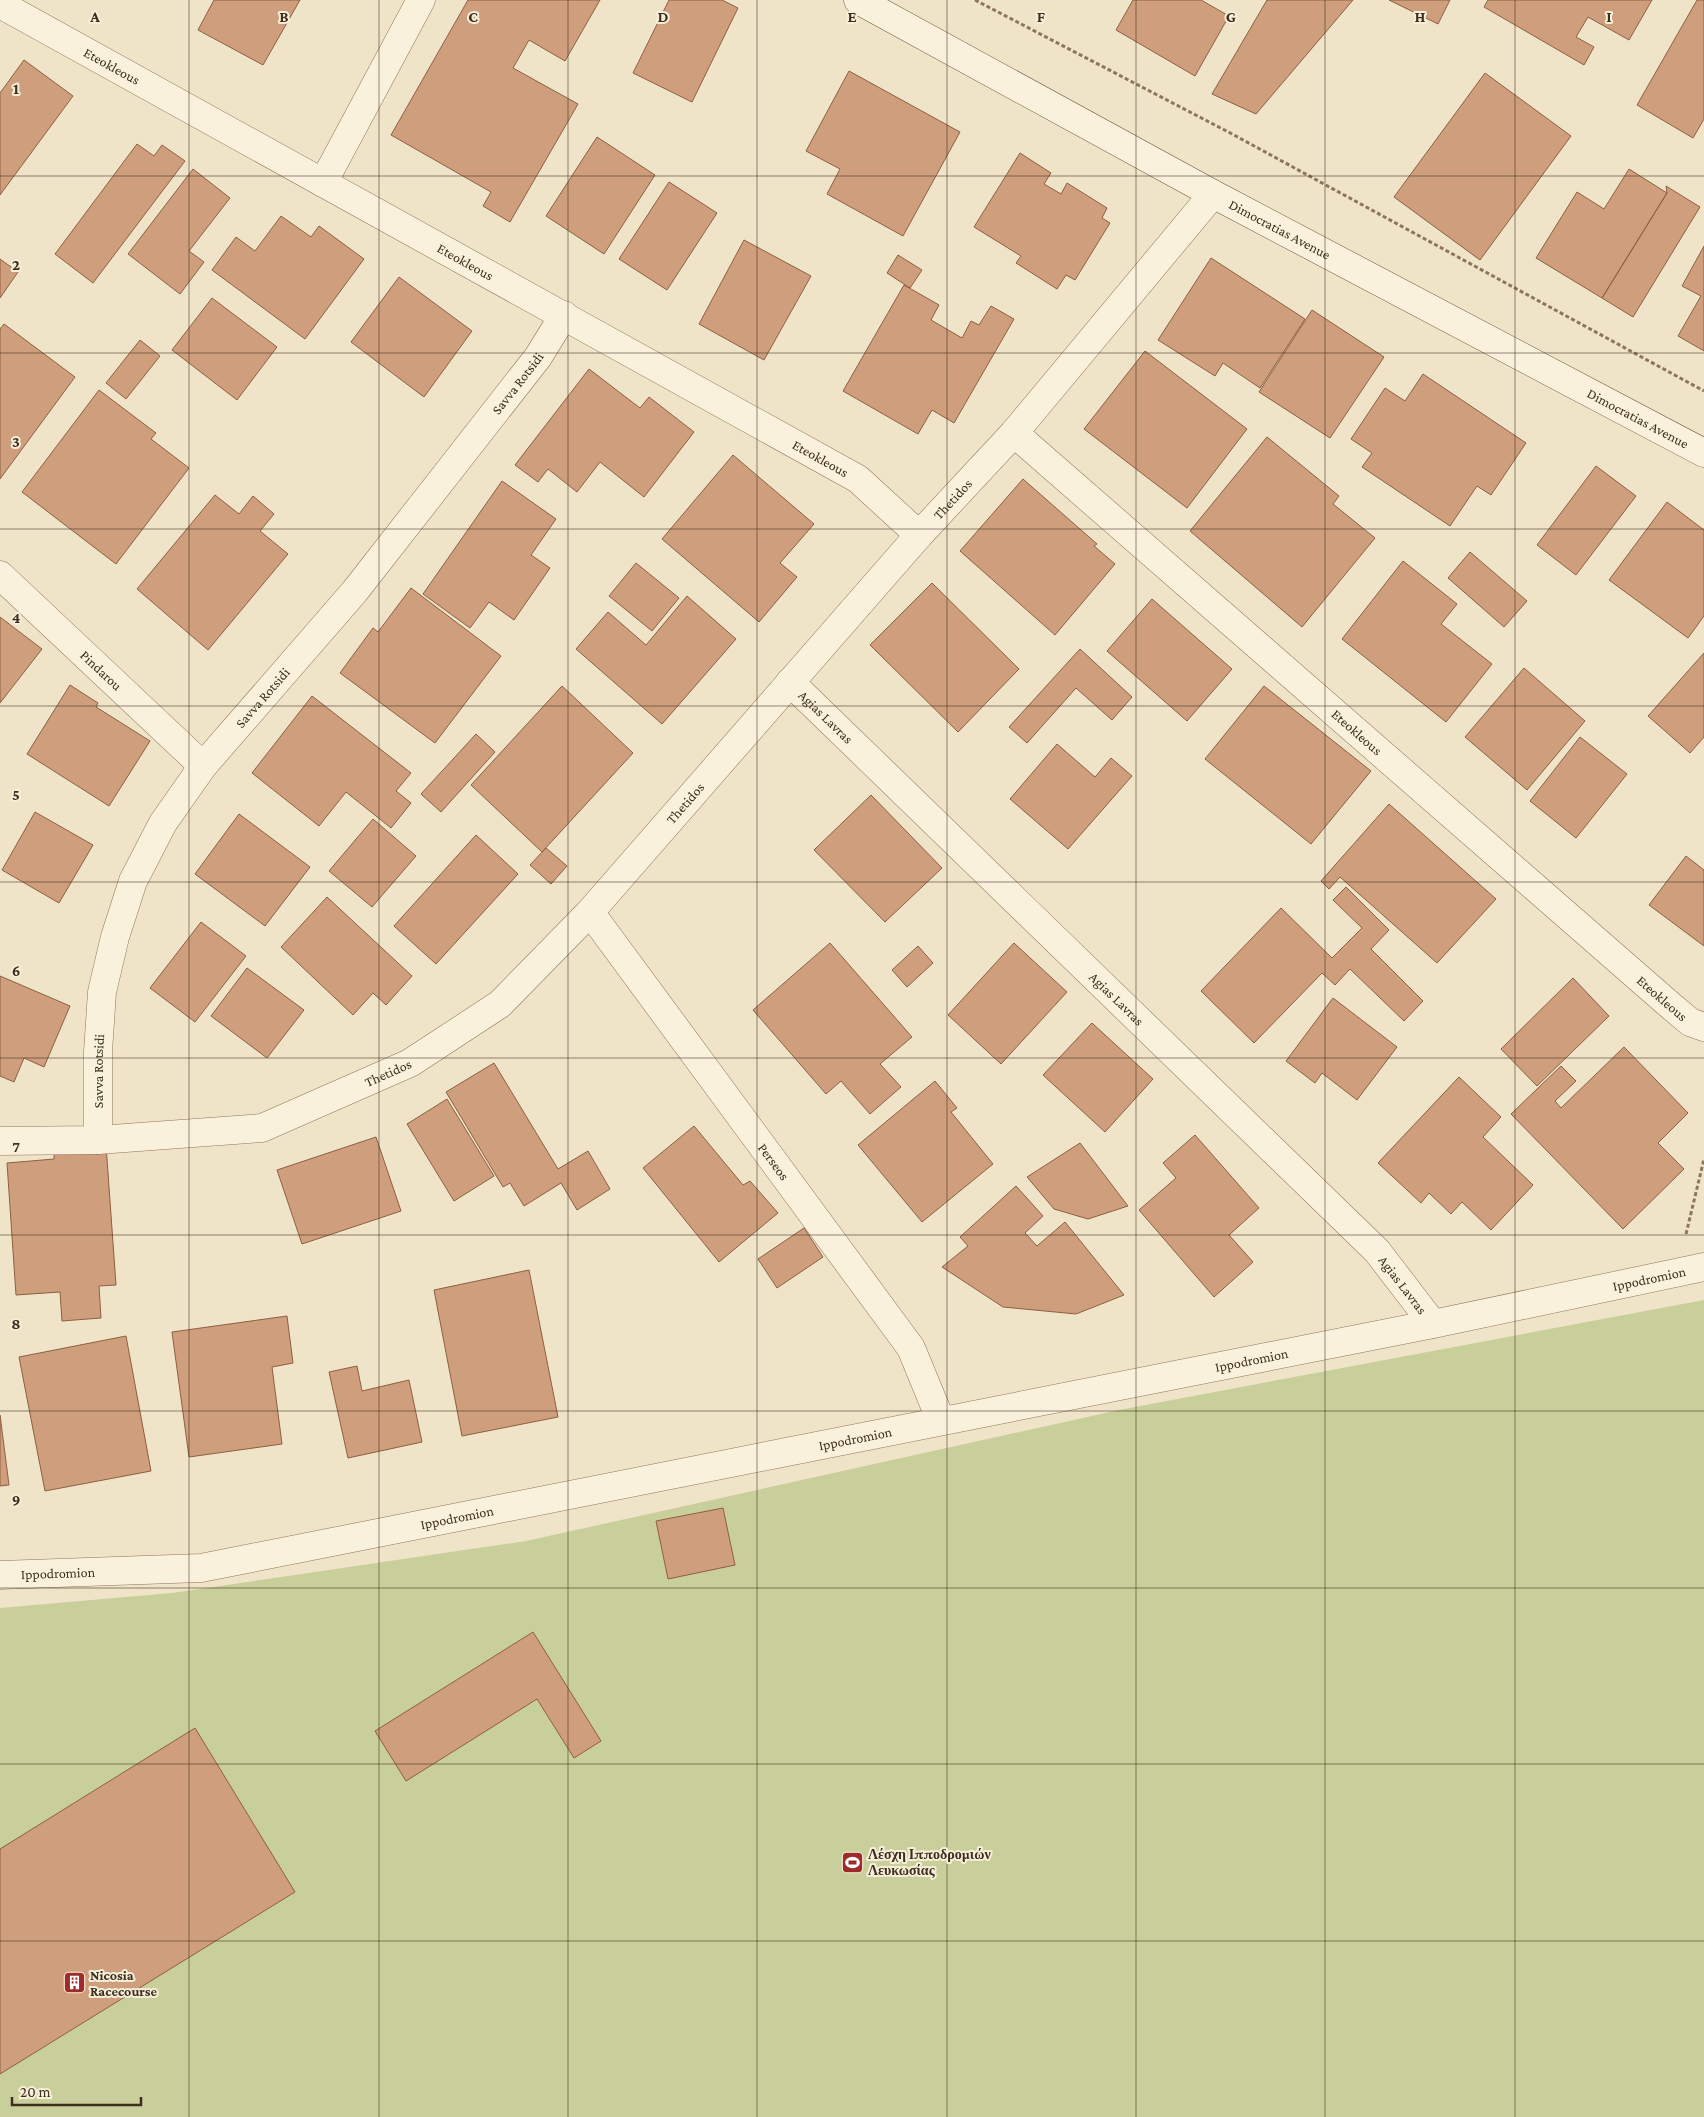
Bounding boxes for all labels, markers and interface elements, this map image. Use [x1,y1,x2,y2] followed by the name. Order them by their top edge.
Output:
[89,8,100,25] text: A
[279,8,289,25] text: B
[468,8,478,25] text: C
[657,8,669,25] text: D
[847,8,857,25] text: E
[1037,8,1046,25] text: F
[1226,8,1236,25] text: G
[1415,8,1426,25] text: H
[1606,8,1612,25] text: I
[81,44,143,88] street label: Eteokleous
[13,80,19,97] text: 1
[1226,196,1333,263] street label: Dimocratias Avenue
[435,240,496,284] street label: Eteokleous
[12,256,20,273] text: 2
[488,349,547,417] street label: Savva Rotsidi
[1585,385,1691,451] street label: Dimocratias Avenue
[12,433,20,450] text: 3
[790,436,851,480] street label: Eteokleous
[930,475,975,523] street label: Thetidos
[12,609,21,626] text: 4
[77,647,126,694] street label: Pindarou
[232,664,293,731] street label: Savva Rotsidi
[795,687,856,747] street label: Agias Lavras
[1328,706,1385,758] street label: Eteokleous
[663,779,707,827] street label: Thetidos
[12,786,20,803] text: 5
[12,962,20,979] text: 6
[1086,969,1147,1029] street label: Agias Lavras
[1634,972,1691,1024] street label: Eteokleous
[90,1033,107,1108] street label: Savva Rotsidi
[362,1055,414,1090] street label: Thetidos
[12,1138,20,1155] text: 7
[755,1140,793,1183] street label: Perseos
[1375,1252,1430,1317] street label: Agias Lavras
[1611,1263,1688,1294] street label: Ippodromion
[11,1315,21,1332] text: 8
[1213,1345,1290,1375] street label: Ippodromion
[817,1423,894,1454] street label: Ippodromion
[12,1491,20,1508] text: 9
[419,1502,495,1532] street label: Ippodromion
[21,1564,96,1582] street label: Ippodromion
[868,1846,991,1878] place label: Λέσχη Ιπποδρομιών Λευκωσίας
[840,1850,864,1874] sports icon: Λέσχη Ιπποδρομιών Λευκωσίας
[90,1967,157,1999] place label: Nicosia Racecourse
[62,1971,86,1995] building icon: Nicosia Racecourse
[12,2074,141,2106] scale bar
[20,2084,51,2100] text: 20 m

